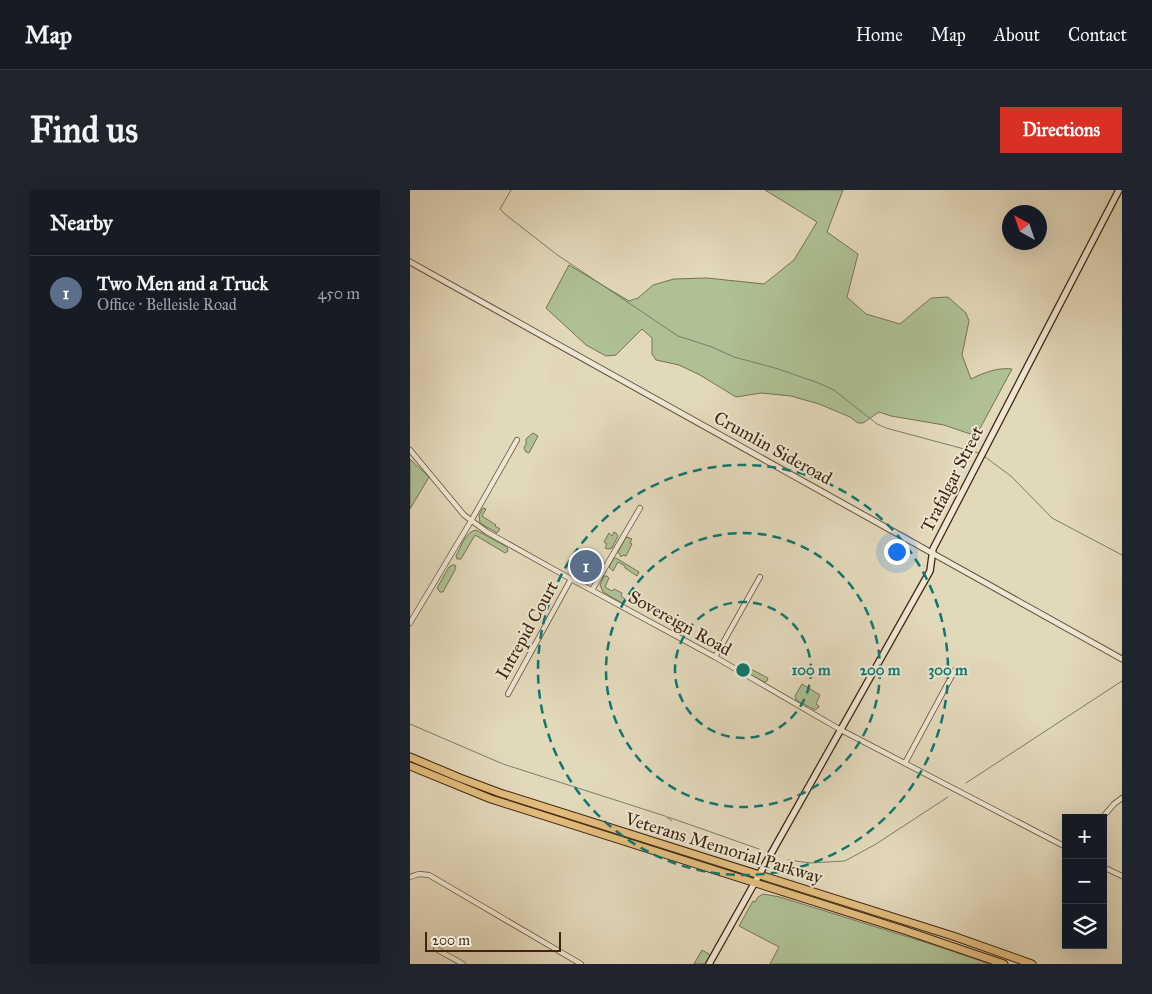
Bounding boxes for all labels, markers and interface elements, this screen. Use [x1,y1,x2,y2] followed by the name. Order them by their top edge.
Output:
[25,20,72,50] text: Map
[856,24,903,46] text: Home
[931,24,966,46] text: Map
[994,24,1040,46] text: About
[1068,24,1127,46] text: Contact
[1000,107,1122,153] button: Directions
[30,109,138,152] text: Find us
[1002,205,1047,250] north arrow
[50,210,113,236] text: Nearby
[97,272,268,295] text: Two Men and a Truck
[63,284,69,303] text: 1
[317,284,360,303] text: 450 m
[97,295,237,314] text: Office · Belleisle Road
[710,406,836,490] street label: Crumlin Sideroad
[916,422,989,536] street label: Trafalgar Street
[884,539,910,565] your location
[570,547,602,585] pin: 1
[491,577,563,683] street label: Intrepid Court
[624,586,736,661] street label: Sovereign Road
[734,661,752,679] centre of rings
[791,661,831,679] text: 100 m
[860,661,901,679] text: 200 m
[928,661,968,680] text: 300 m
[622,807,826,889] street label: Veterans Memorial Parkway
[1062,814,1107,949] map controls
[1062,814,1107,859] button: +
[1062,859,1107,904] button: −
[1062,904,1107,949] button: layers
[425,929,561,952] scale bar
[432,932,470,949] text: 200 m

